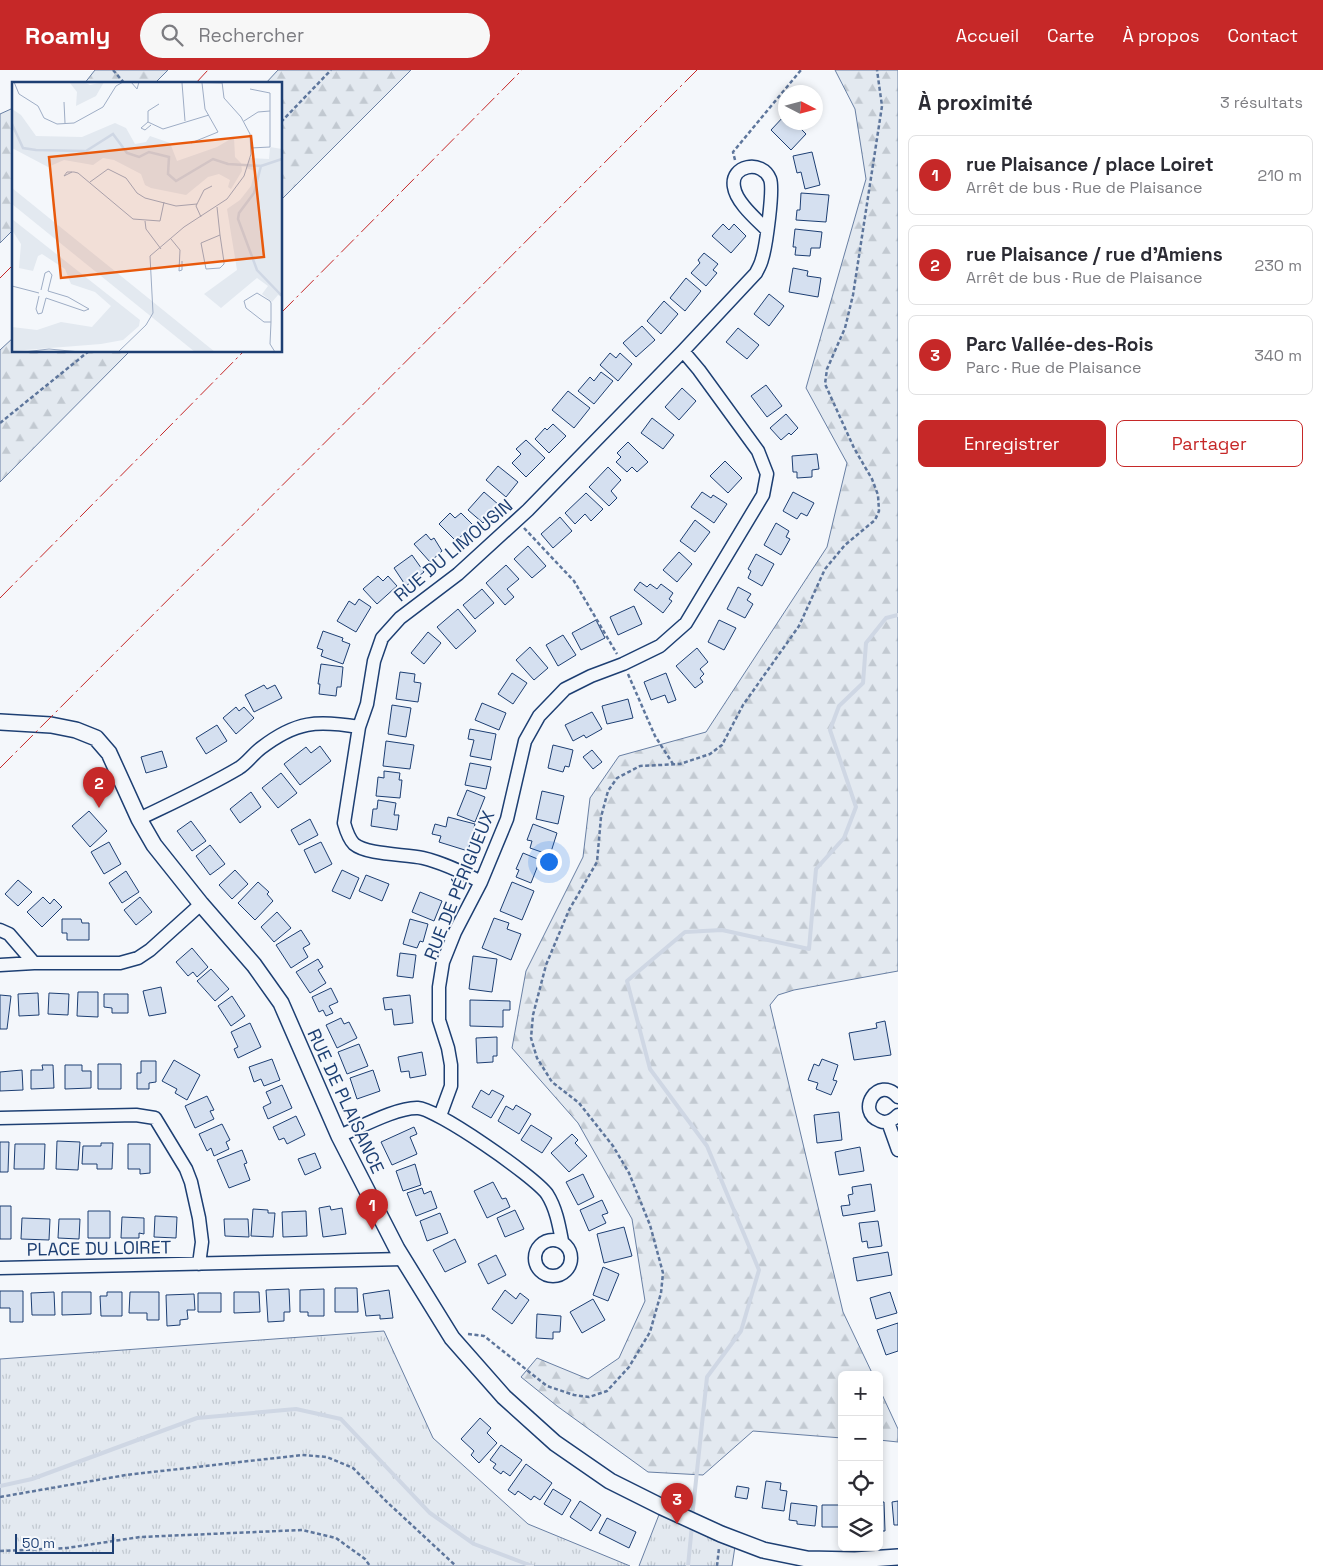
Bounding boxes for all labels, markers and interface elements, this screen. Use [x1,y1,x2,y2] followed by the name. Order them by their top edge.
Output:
[140,13,490,58] search box
[25,20,110,51] text: Roamly
[158,21,186,49] icon: search
[198,23,304,48] text: Rechercher
[956,24,1019,47] text: Accueil
[1047,24,1094,47] text: Carte
[1122,24,1200,47] text: À propos
[1228,24,1298,47] text: Contact
[12,82,282,352] inset map
[778,85,823,130] north arrow
[918,89,1033,116] text: À proximité
[1220,92,1303,113] text: 3 résultats
[966,152,1214,177] text: rue Plaisance / place Loiret
[931,165,939,186] text: 1
[1258,165,1302,186] text: 210 m
[966,177,1203,198] text: Arrêt de bus · Rue de Plaisance
[966,242,1223,267] text: rue Plaisance / rue d'Amiens
[930,255,940,276] text: 2
[1255,255,1302,276] text: 230 m
[966,267,1203,288] text: Arrêt de bus · Rue de Plaisance
[966,332,1153,357] text: Parc Vallée-des-Rois
[930,345,940,366] text: 3
[1254,345,1302,366] text: 340 m
[966,357,1142,378] text: Parc · Rue de Plaisance
[918,420,1106,467] button: Enregistrer
[1116,420,1303,467] button: Partager
[389,494,517,606] street label: RUE DU LIMOUSIN
[83,767,115,808] pin: 2
[419,807,499,963] street label: RUE DE PÉRIGUEUX
[536,849,562,875] your location
[302,1025,390,1177] street label: RUE DE PLAISANCE
[356,1189,388,1230] pin: 1
[26,1235,172,1261] street label: PLACE DU LOIRET
[838,1371,883,1551] map controls
[838,1371,883,1416] button: +
[838,1416,883,1461] button: −
[838,1461,883,1506] button: locate
[661,1483,693,1524] pin: 3
[838,1506,883,1551] button: layers
[15,1531,114,1554] scale bar
[22,1534,55,1552] text: 50 m

